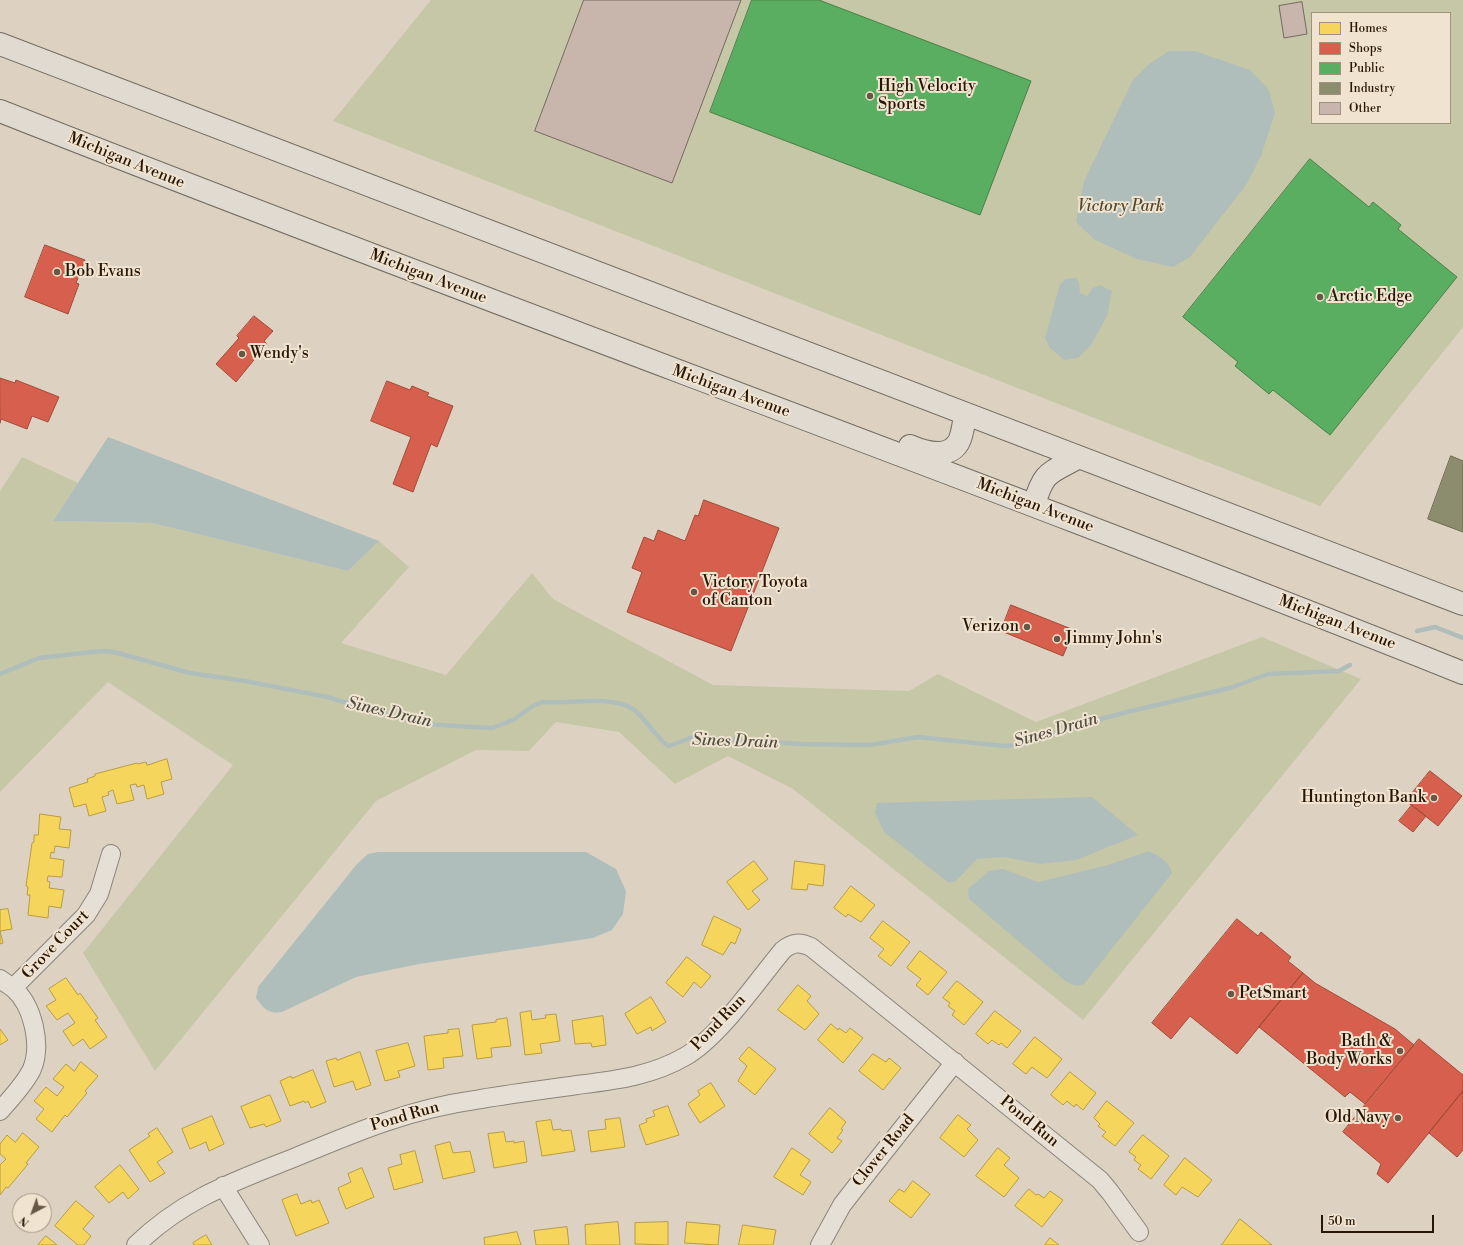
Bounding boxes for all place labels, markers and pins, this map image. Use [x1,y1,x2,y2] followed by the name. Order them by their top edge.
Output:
[878,77,976,115] place label: High Velocity Sports
[865,91,875,101] marker: High Velocity Sports
[65,262,141,282] place label: Bob Evans
[52,267,62,277] marker: Bob Evans
[1328,287,1412,307] place label: Arctic Edge
[1315,292,1325,302] marker: Arctic Edge
[250,344,309,364] place label: Wendy's
[237,349,247,359] marker: Wendy's
[702,573,808,611] place label: Victory Toyota of Canton
[689,587,699,597] marker: Victory Toyota of Canton
[962,617,1019,637] place label: Verizon
[1022,622,1032,632] marker: Verizon
[1065,629,1162,649] place label: Jimmy John's
[1052,634,1062,644] marker: Jimmy John's
[1301,788,1426,808] place label: Huntington Bank
[1429,793,1439,803] marker: Huntington Bank
[1239,984,1307,1004] place label: PetSmart
[1226,989,1236,999] marker: PetSmart
[1306,1032,1392,1070] place label: Bath & Body Works
[1395,1046,1405,1056] marker: Bath & Body Works
[1325,1108,1390,1128] place label: Old Navy
[1393,1113,1403,1123] marker: Old Navy

